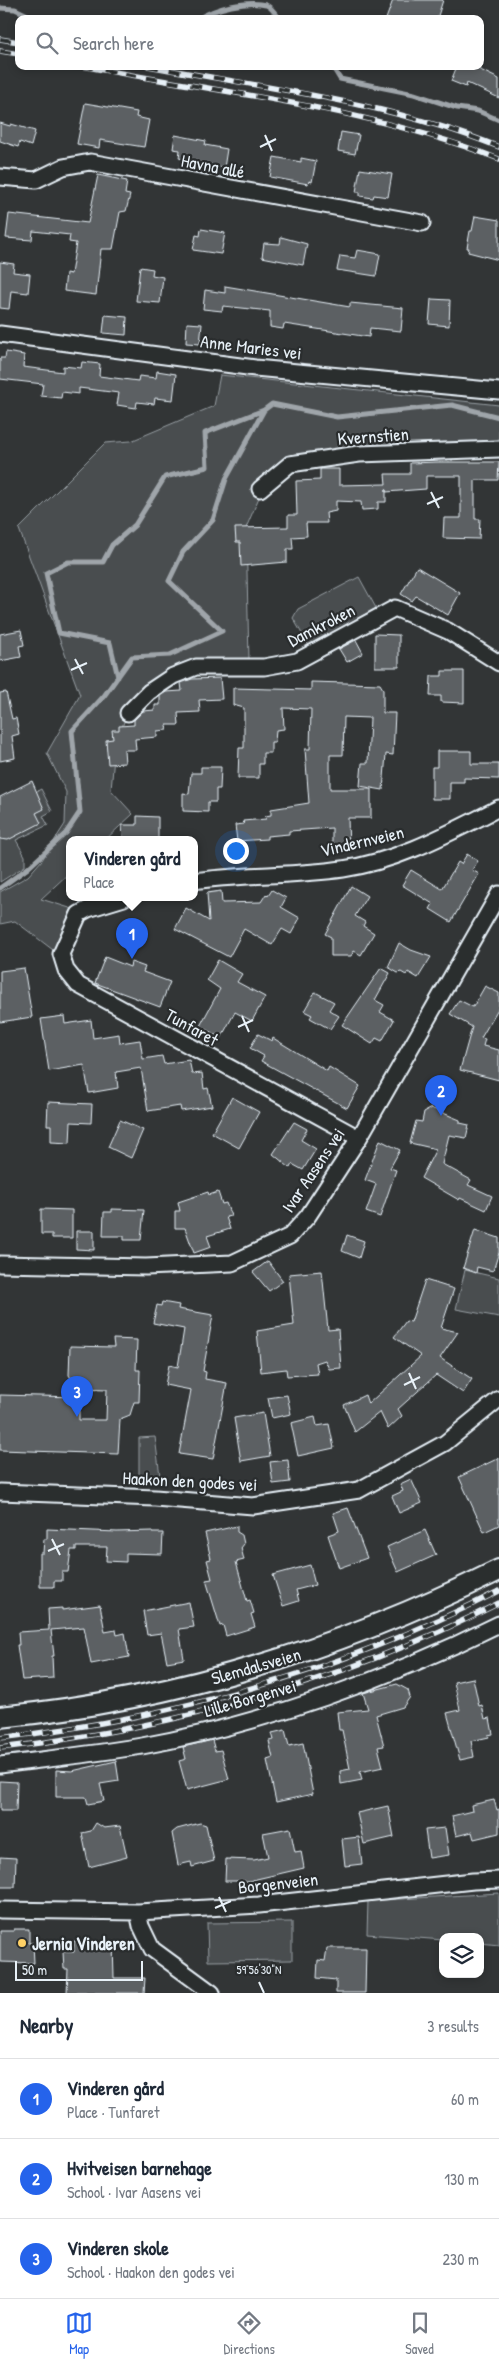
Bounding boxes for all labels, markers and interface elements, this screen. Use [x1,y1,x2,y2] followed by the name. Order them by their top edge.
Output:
[15,15,484,70] search box
[33,29,61,57] icon: search
[73,30,154,56] text: Search here
[179,148,247,184] street label: Havna allé
[199,328,303,366] street label: Anne Maries vei
[337,421,409,451] street label: Kvernstien
[283,597,359,653] street label: Damkroken
[318,819,406,863] street label: Vindernveien
[66,836,198,901] popup
[223,838,249,864] your location
[84,845,180,871] text: Vinderen gård
[84,871,114,893] text: Place
[116,918,148,959] pin: 1
[161,1002,224,1052] street label: Tunfaret
[425,1075,457,1116] pin: 2
[275,1123,351,1217] street label: Ivar Aasens vei
[61,1376,93,1417] pin: 3
[122,1465,258,1497] street label: Haakon den godes vei
[208,1641,304,1691] street label: Slemdalsveien
[201,1673,299,1723] street label: Lille Borgenvei
[237,1866,319,1900] street label: Borgenveien
[32,1931,135,1956] place label: Jernia Vinderen
[439,1933,484,1978] map controls
[439,1933,484,1978] button: layers
[16,1937,28,1949] marker: Jernia Vinderen
[15,1958,142,1981] scale bar
[22,1960,47,1979] text: 50 m
[237,1961,281,1978] text: 59°56'30"N
[20,2011,73,2040] text: Nearby
[427,2015,479,2037] text: 3 results
[67,2075,164,2101] text: Vinderen gård
[33,2088,39,2110] text: 1
[451,2088,479,2110] text: 60 m
[67,2101,160,2123] text: Place · Tunfaret
[67,2155,212,2181] text: Hvitveisen barnehage
[32,2168,40,2190] text: 2
[444,2168,479,2190] text: 130 m
[67,2181,201,2203] text: School · Ivar Aasens vei
[67,2235,169,2261] text: Vinderen skole
[32,2248,40,2270] text: 3
[443,2248,479,2270] text: 230 m
[67,2261,235,2283] text: School · Haakon den godes vei
[65,2309,93,2358] tab: Map
[223,2309,275,2358] tab: Directions
[405,2309,434,2358] tab: Saved

